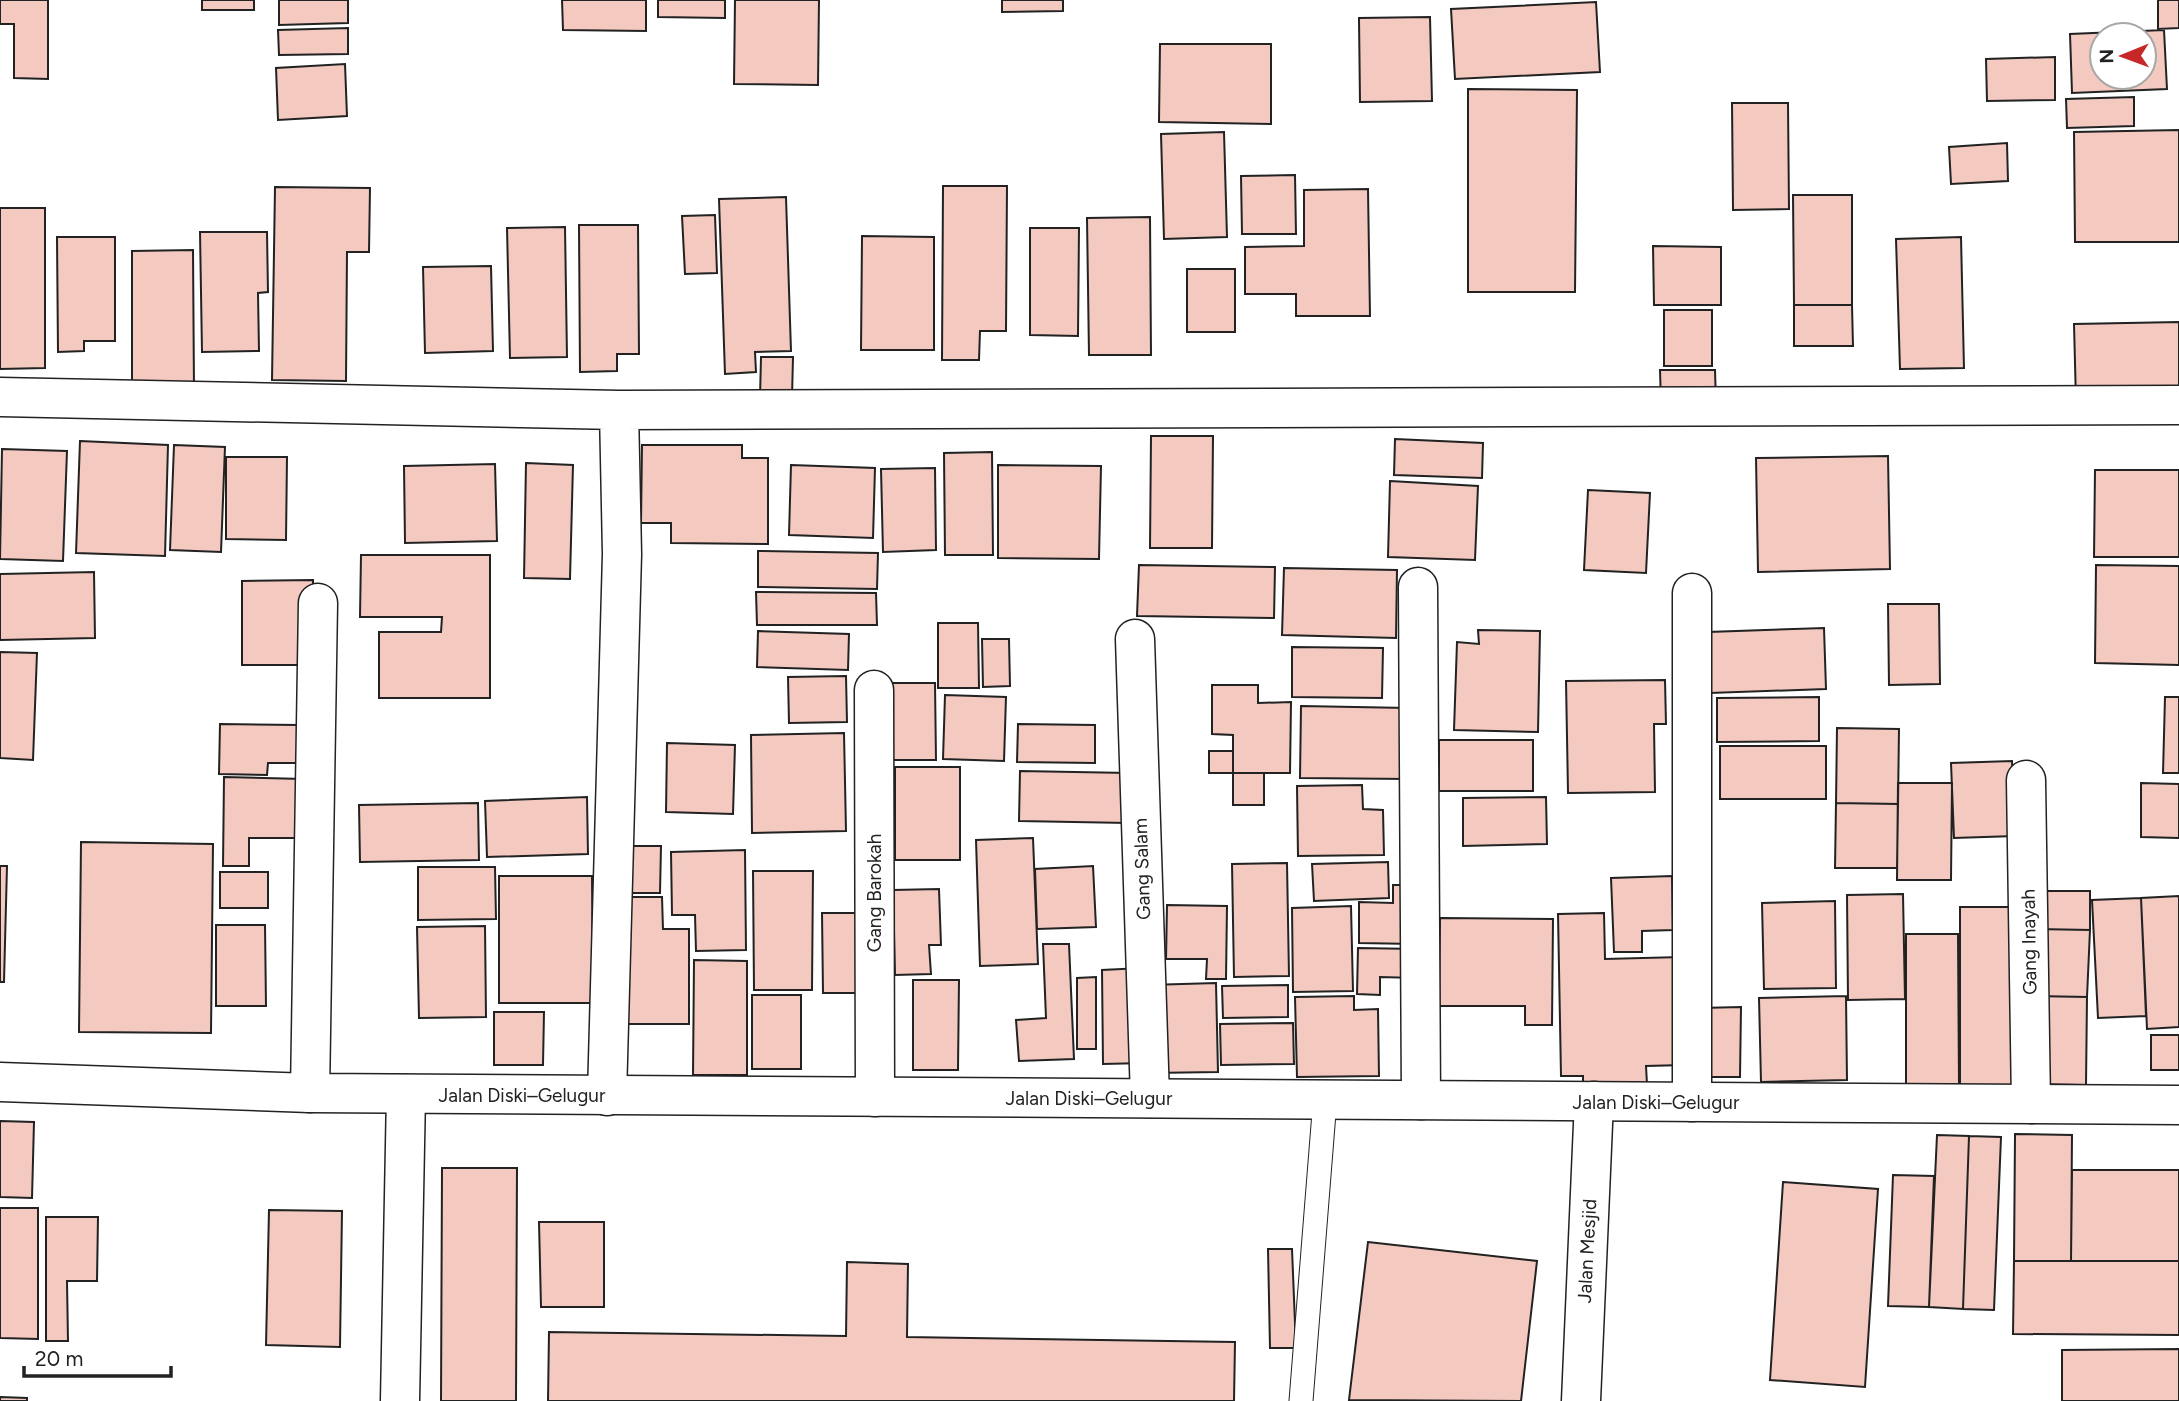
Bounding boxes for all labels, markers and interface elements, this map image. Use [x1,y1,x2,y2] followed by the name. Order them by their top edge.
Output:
[2088,21,2158,91] north arrow
[2095,49,2118,64] text: N
[1129,818,1155,920] street label: Gang Salam
[863,834,886,952] street label: Gang Barokah
[2017,889,2041,995] street label: Gang Inayah
[439,1084,606,1107] street label: Jalan Diski–Gelugur
[1006,1087,1173,1110] street label: Jalan Diski–Gelugur
[1573,1091,1740,1114] street label: Jalan Diski–Gelugur
[1573,1198,1601,1304] street label: Jalan Mesjid
[24,1334,172,1378] scale bar
[35,1346,83,1371] text: 20 m

